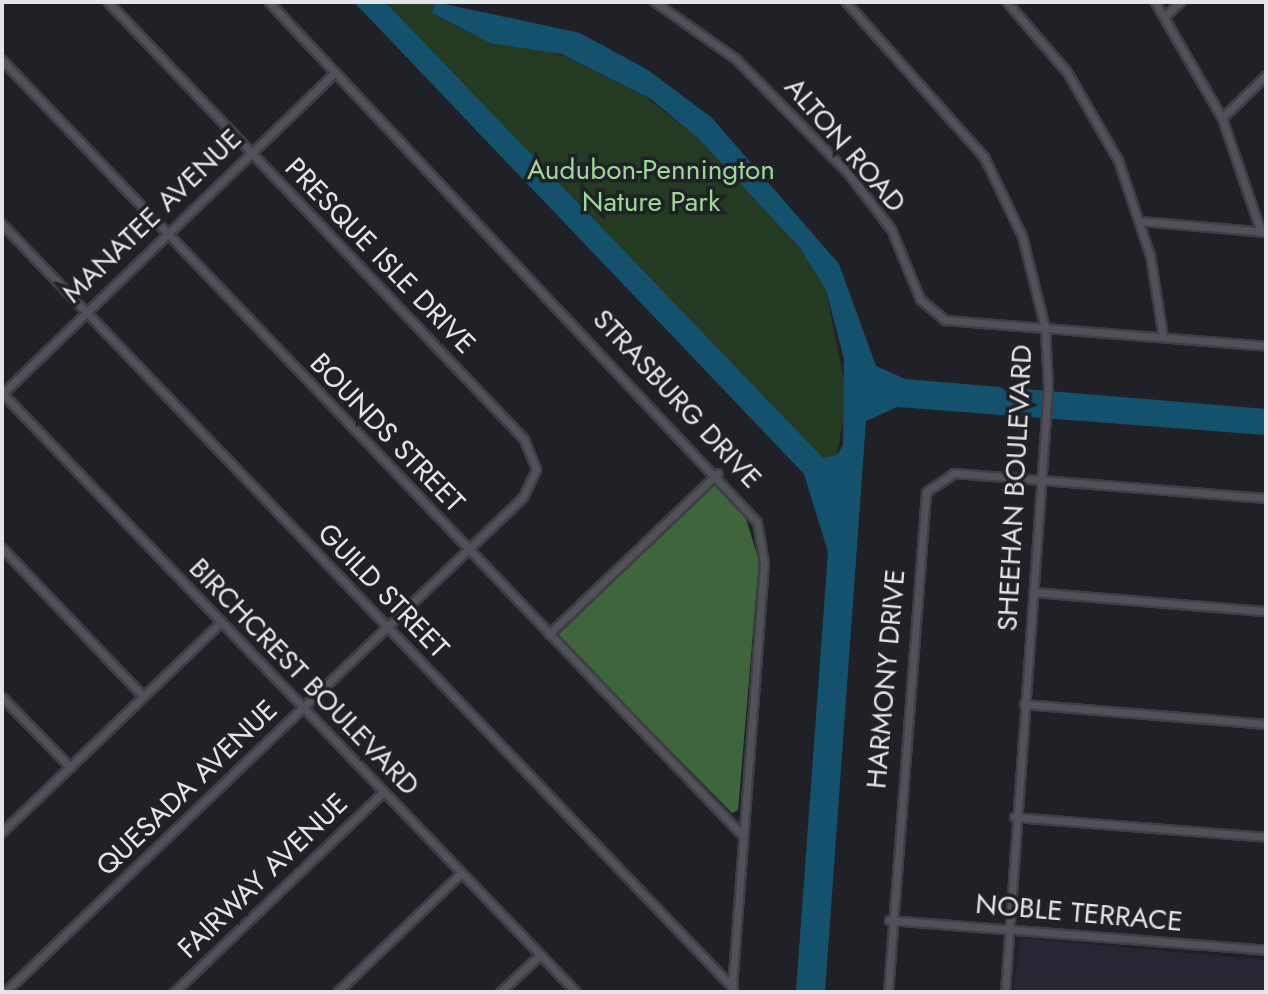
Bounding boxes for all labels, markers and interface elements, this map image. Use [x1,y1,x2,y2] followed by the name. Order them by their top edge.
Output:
[777,71,913,219] street label: ALTON ROAD
[56,122,248,310] street label: MANATEE AVENUE
[278,151,482,361] street label: PRESQUE ISLE DRIVE
[527,153,775,219] park label: Audubon-Pennington Nature Park
[586,303,768,495] street label: STRASBURG DRIVE
[991,344,1039,632] street label: SHEEHAN BOULEVARD
[303,347,471,519] street label: BOUNDS STREET
[310,517,456,665] street label: GUILD STREET
[182,551,426,803] street label: BIRCHCREST BOULEVARD
[860,568,912,790] street label: HARMONY DRIVE
[90,693,284,883] street label: QUESADA AVENUE
[171,787,355,965] street label: FAIRWAY AVENUE
[974,887,1184,939] street label: NOBLE TERRACE

